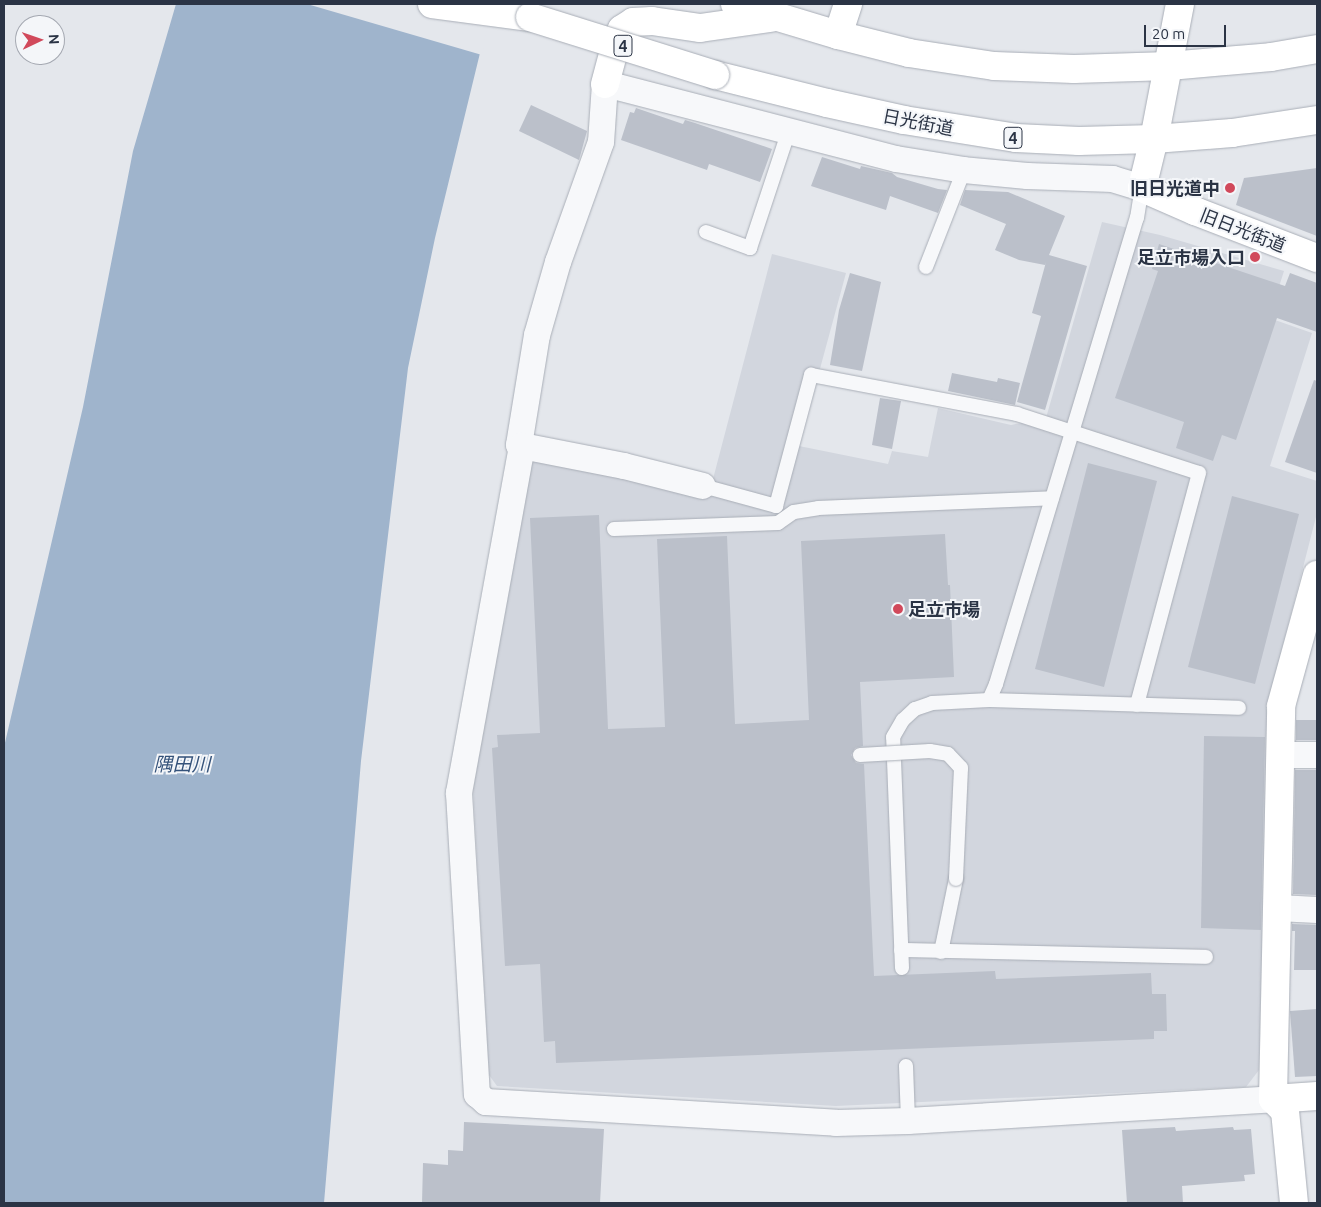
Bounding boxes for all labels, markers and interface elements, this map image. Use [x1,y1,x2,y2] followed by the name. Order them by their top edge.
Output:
[15,15,65,65] north arrow
[1146,15,1228,47] scale bar
[1152,25,1185,42] text: 20 m
[613,32,633,59] road number: 4
[46,34,62,45] text: N
[881,105,955,139] street label: 日光街道
[1003,125,1023,152] road number: 4
[1130,177,1220,199] place label: 旧日光道中
[1224,182,1236,194] marker: 旧日光道中
[1197,204,1289,256] street label: 旧日光街道
[1137,246,1245,268] place label: 足立市場入口
[1249,251,1261,263] marker: 足立市場入口
[908,598,980,620] place label: 足立市場
[892,603,904,615] marker: 足立市場
[154,754,210,776] water label: 隅田川

